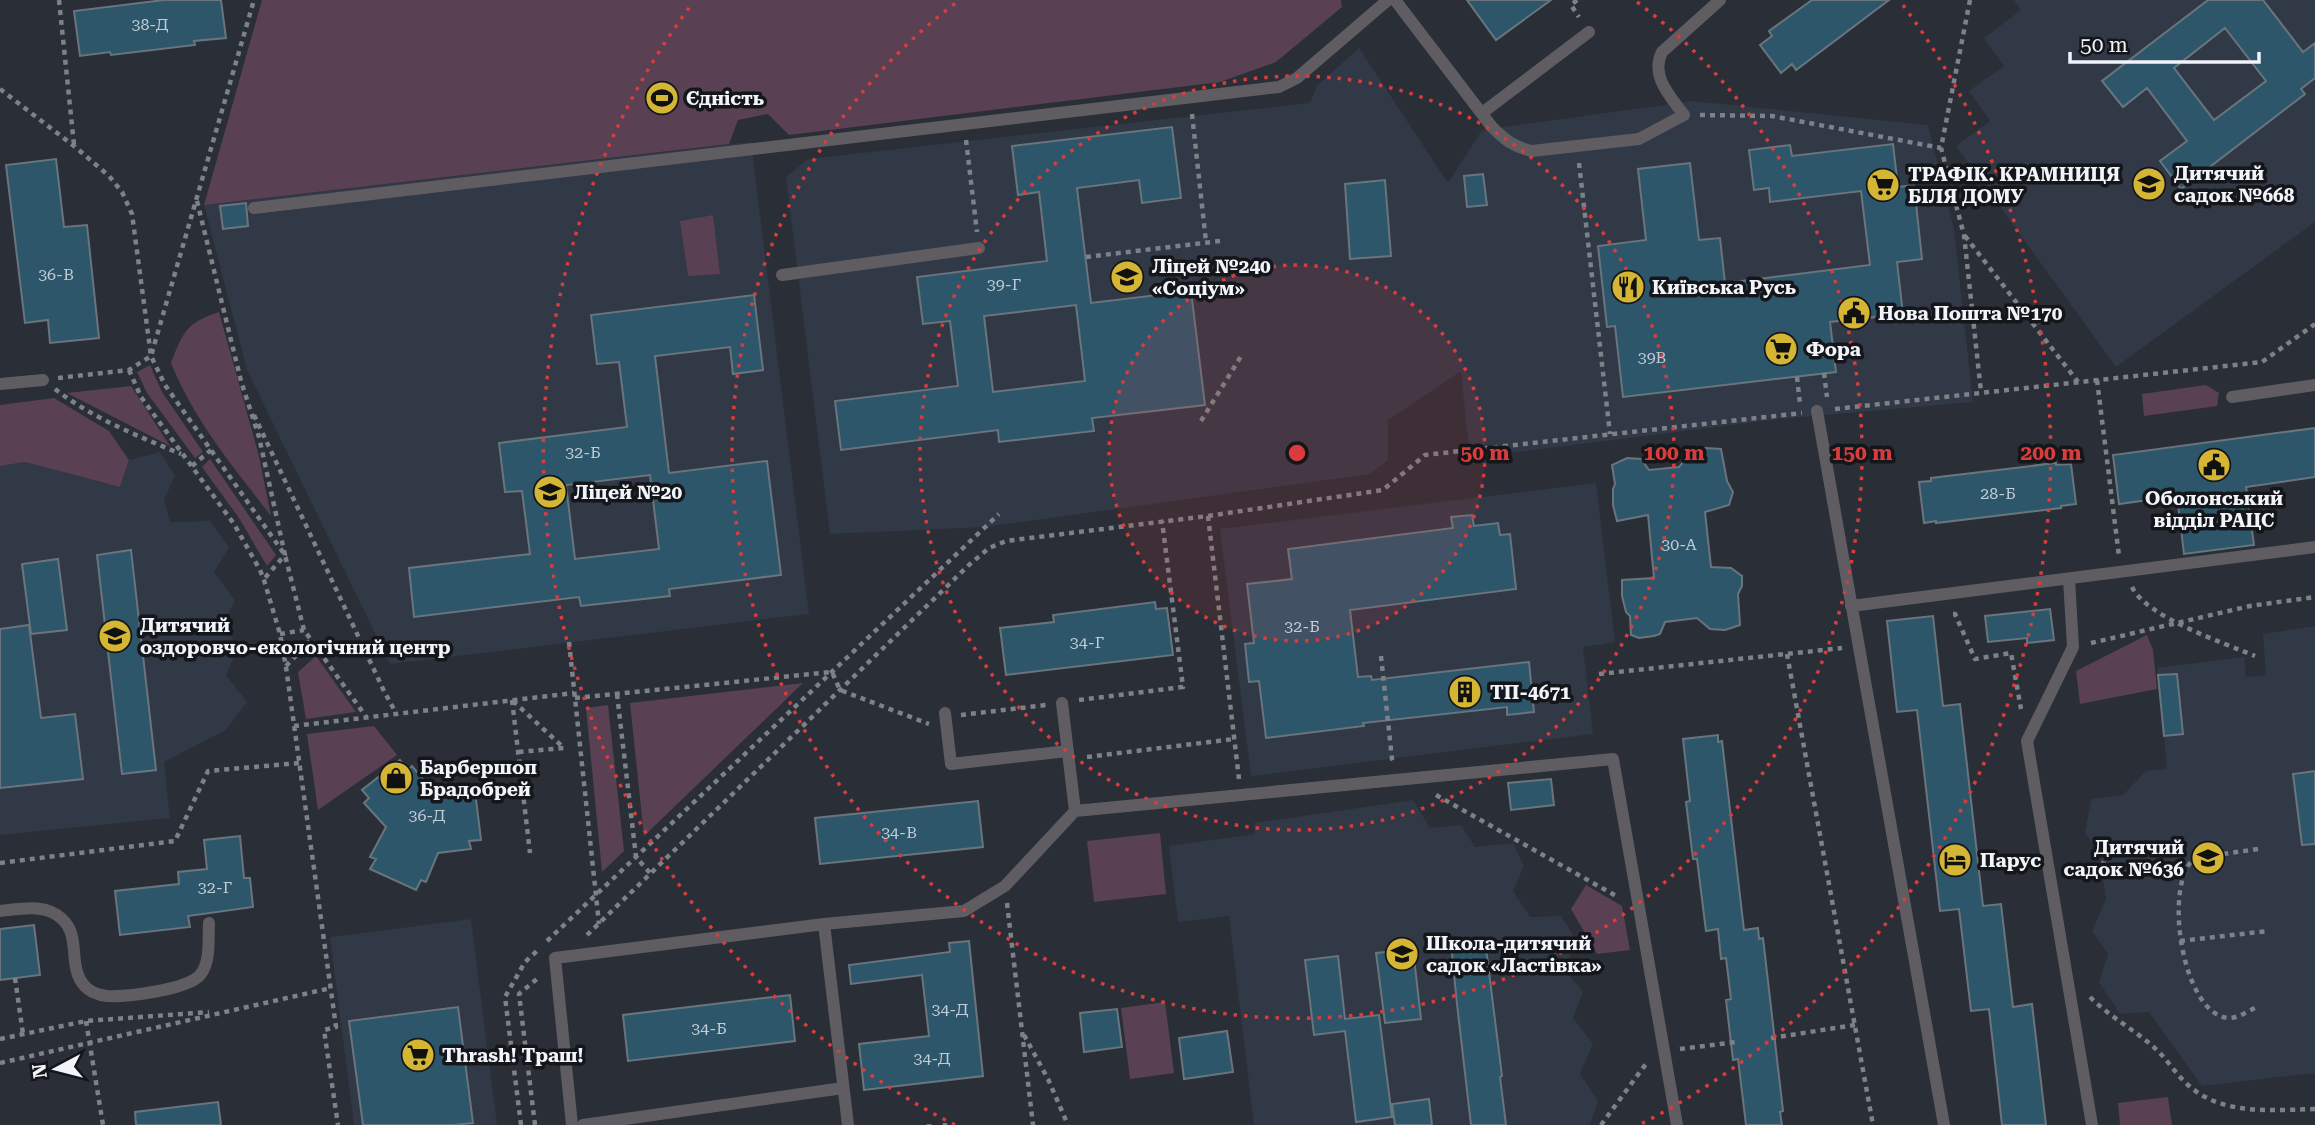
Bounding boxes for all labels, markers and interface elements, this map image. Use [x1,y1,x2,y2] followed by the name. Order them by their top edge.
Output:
[131,15,169,34] house number: 38-Д
[2070,21,2259,65] scale bar
[2080,33,2128,57] text: 50 m
[643,79,681,117] sports icon: Єдність
[686,87,764,110] place label: Єдність
[2174,162,2295,207] place label: Дитячий садок №668
[1908,163,2120,208] place label: ТРАФІК. КРАМНИЦЯ БІЛЯ ДОМУ
[2130,165,2168,203] school or university icon: Дитячий садок №668
[1864,166,1902,204] supermarket icon: ТРАФІК. КРАМНИЦЯ БІЛЯ ДОМУ
[1152,255,1271,300] place label: Ліцей №240 «Соціум»
[1108,258,1146,296] school or university icon: Ліцей №240 «Соціум»
[38,265,74,284] house number: 36-В
[1609,268,1647,306] restaurant icon: Київська Русь
[987,275,1021,294] house number: 39-Г
[1652,276,1796,299] place label: Київська Русь
[1835,294,1873,332] public building icon: Нова Пошта №170
[1878,302,2063,325] place label: Нова Пошта №170
[1762,330,1800,368] supermarket icon: Фора
[1806,338,1861,361] place label: Фора
[1638,348,1666,367] house number: 39В
[1285,441,1309,465] centre of rings
[1460,441,1510,465] text: 50 m
[1644,441,1704,465] text: 100 m
[1832,441,1892,465] text: 150 m
[2021,441,2081,465] text: 200 m
[565,443,601,462] house number: 32-Б
[2195,446,2233,484] public building icon: Оболонський відділ РАЦС
[531,473,569,511] school or university icon: Ліцей №20
[574,481,682,504] place label: Ліцей №20
[1980,484,2016,503] house number: 28-Б
[2145,487,2283,532] place label: Оболонський відділ РАЦС
[1661,535,1698,554] house number: 30-А
[140,614,451,659] place label: Дитячий оздоровчо-екологічний центр
[96,617,134,655] school or university icon: Дитячий оздоровчо-екологічний центр
[1284,617,1320,636] house number: 32-Б
[1070,633,1104,652] house number: 34-Г
[1446,673,1484,711] building icon: ТП-4671
[1490,681,1571,704] place label: ТП-4671
[420,756,537,801] place label: Барбершоп Брадобрей
[377,759,415,797] shop icon: Барбершоп Брадобрей
[408,806,446,825] house number: 36-Д
[881,823,917,842] house number: 34-В
[2064,836,2184,881] place label: Дитячий садок №636
[2189,839,2227,877] school or university icon: Дитячий садок №636
[1936,841,1974,879] hotel icon: Парус
[1980,849,2041,872] place label: Парус
[198,878,232,897] house number: 32-Г
[1426,932,1602,977] place label: Школа-дитячий садок «Ластівка»
[1383,935,1421,973] school or university icon: Школа-дитячий садок «Ластівка»
[931,1000,969,1019] house number: 34-Д
[691,1019,727,1038] house number: 34-Б
[21,1034,91,1104] north arrow
[399,1036,437,1074] supermarket icon: Thrash! Траш!
[442,1044,583,1067] place label: Thrash! Траш!
[913,1049,951,1068] house number: 34-Д
[27,1062,52,1080] text: N

